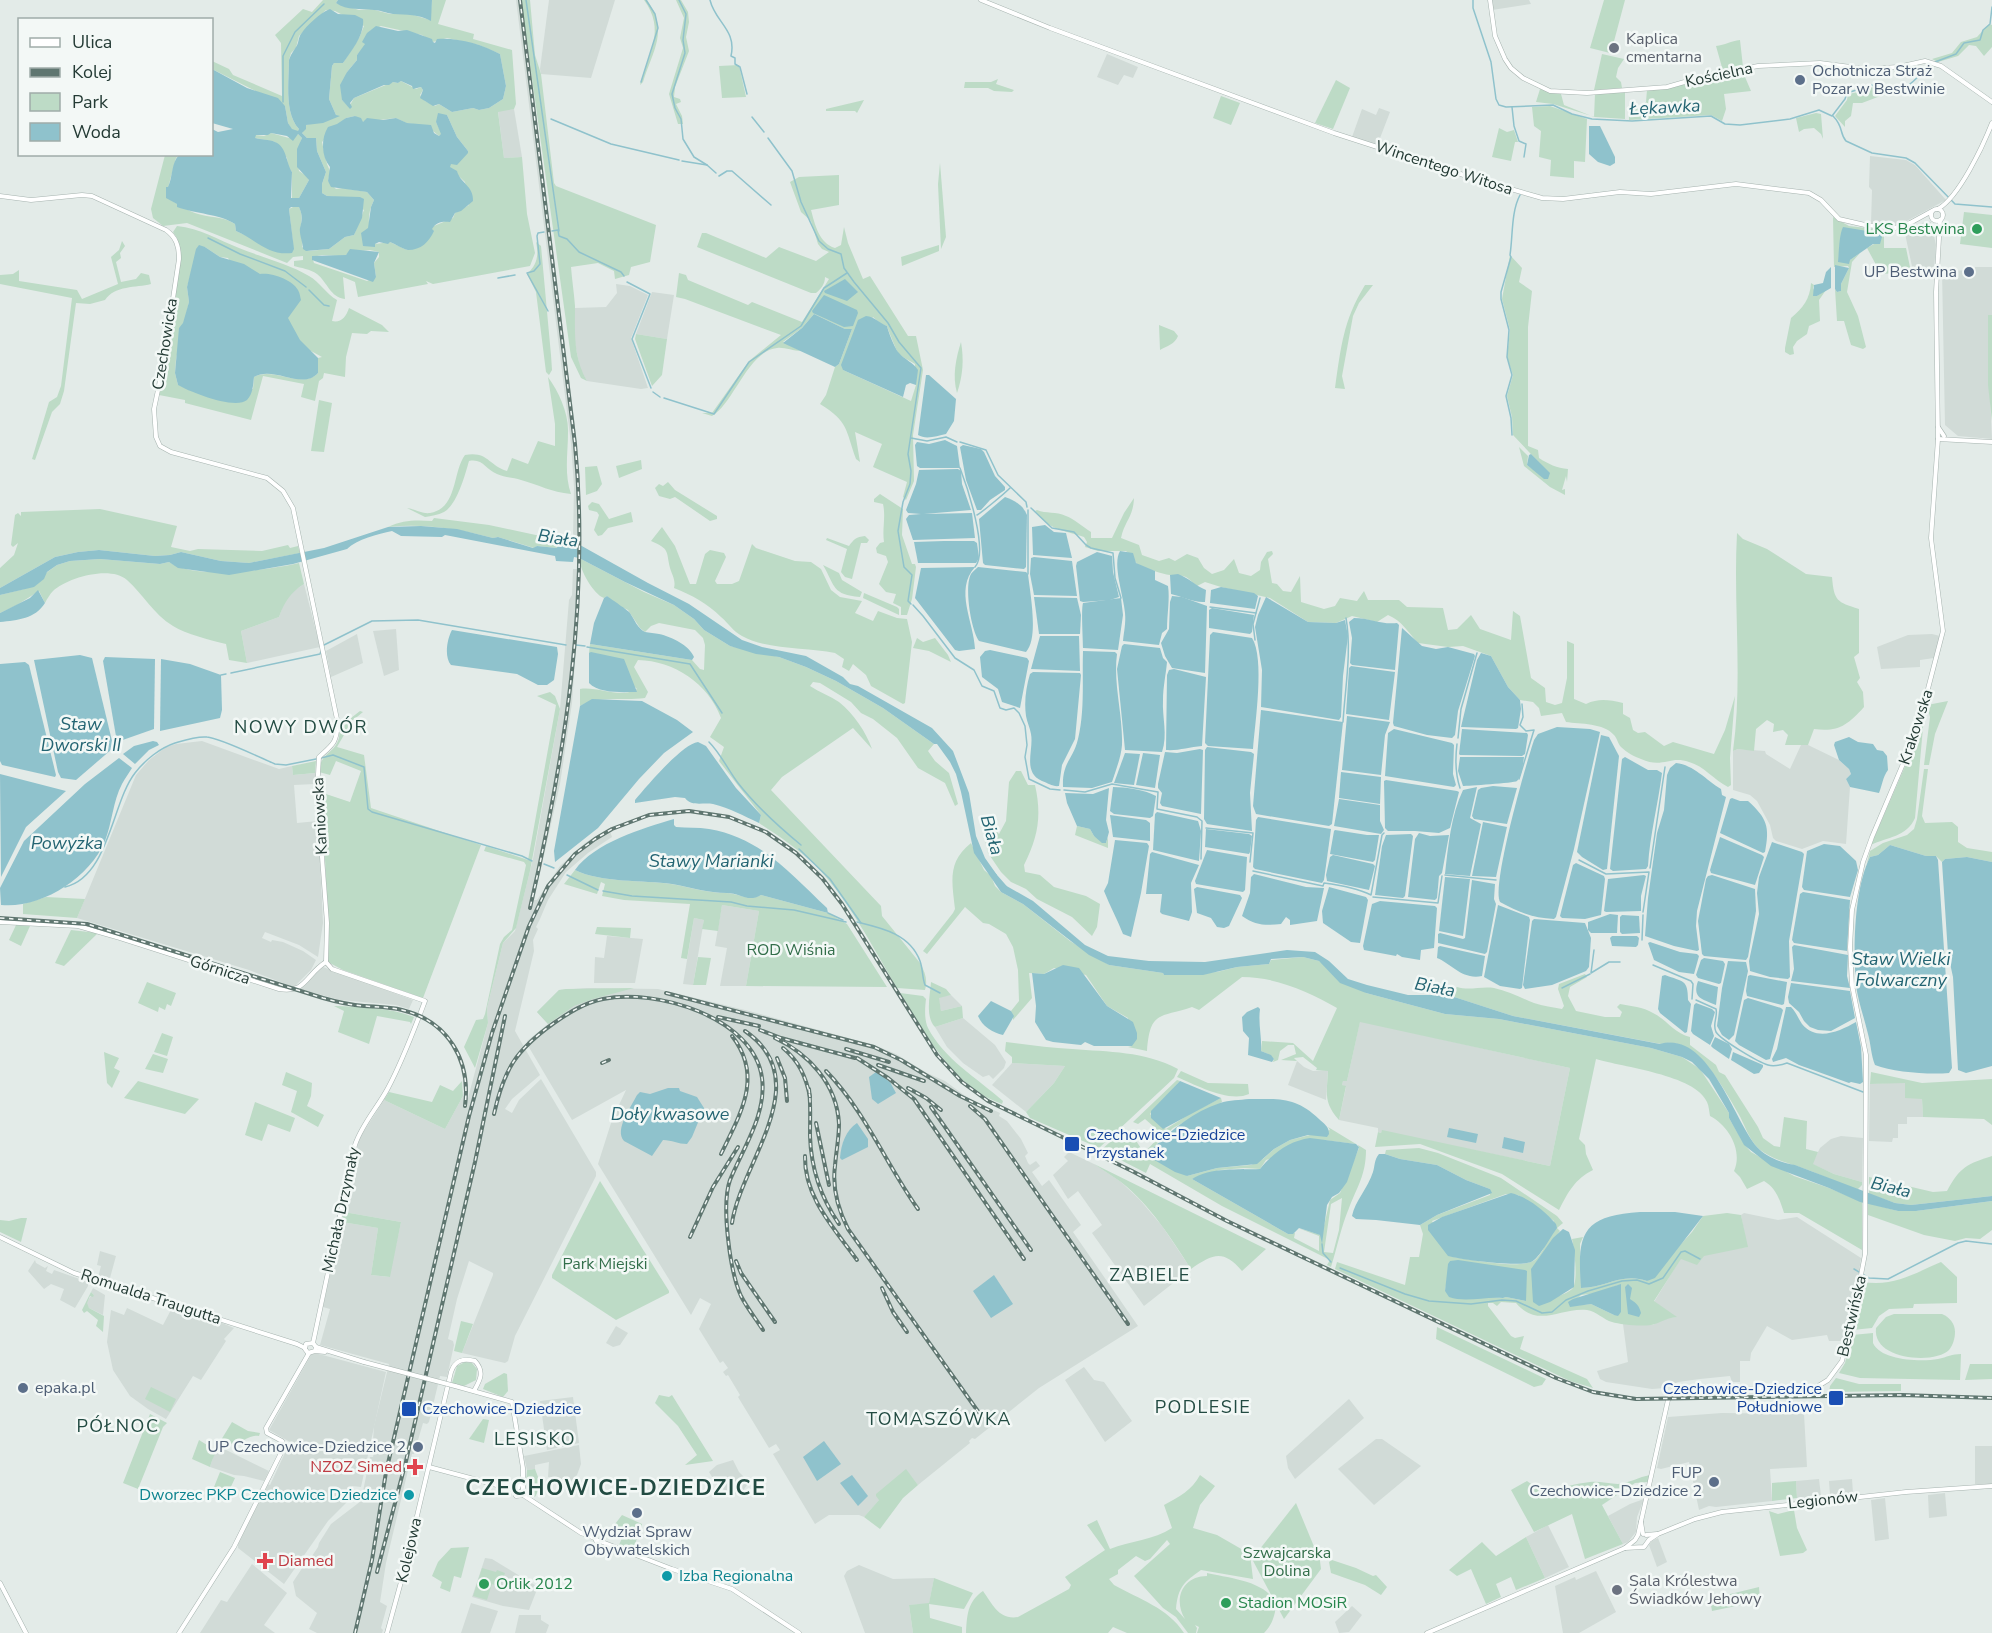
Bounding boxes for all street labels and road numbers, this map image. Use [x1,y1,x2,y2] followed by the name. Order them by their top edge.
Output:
[1683,57,1755,93] street label: Kościelna
[1372,135,1516,201] street label: Wincentego Witosa
[147,297,183,391] street label: Czechowicka
[1893,686,1939,768] street label: Krakowska
[307,777,333,855] street label: Kaniowska
[187,950,253,990] street label: Górnicza
[317,1144,365,1275] street label: Michała Drzymały
[78,1264,224,1330] street label: Romualda Traugutta
[1832,1273,1872,1359] street label: Bestwińska
[1787,1485,1860,1515] street label: Legionów
[391,1515,427,1585] street label: Kolejowa

